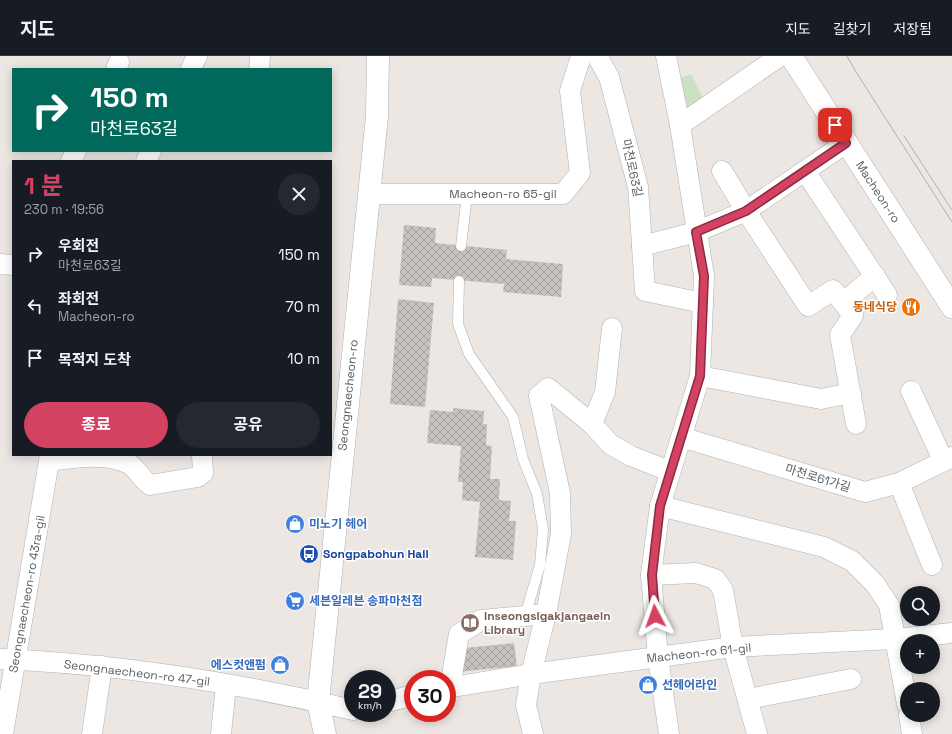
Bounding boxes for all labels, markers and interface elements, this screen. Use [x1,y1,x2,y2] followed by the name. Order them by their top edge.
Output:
[20,17,55,42] text: 지도
[785,20,811,38] text: 지도
[833,20,871,38] text: 길찾기
[893,20,932,38] text: 저장됨
[90,79,169,115] text: 150 m
[24,84,76,136] icon: right
[818,108,852,142] pin
[824,114,846,136] icon: arrive
[90,117,178,140] text: 마천로63길
[618,138,646,198] street label: 마천로63길
[852,158,904,226] street label: Macheon-ro
[24,170,63,201] text: 1 분
[278,173,320,215] button: close
[449,186,557,202] street label: Macheon-ro 65-gil
[24,201,104,218] text: 230 m · 19:56
[58,236,99,255] text: 우회전
[24,243,46,265] icon: right
[278,245,320,264] text: 150 m
[58,257,122,274] text: 마천로63길
[58,289,99,308] text: 좌회전
[24,295,46,317] icon: left
[900,296,922,318] restaurant icon: 동네식당
[285,297,320,316] text: 70 m
[853,299,897,315] place label: 동네식당
[58,308,135,325] text: Macheon-ro
[334,339,362,451] street label: Seongnaecheon-ro
[24,347,46,369] icon: arrive
[287,349,320,368] text: 10 m
[58,350,131,369] text: 목적지 도착
[24,402,168,448] button: 종료
[176,402,320,448] button: 공유
[783,460,853,496] street label: 마천로61가길
[284,513,306,535] shop icon: 미노기 헤어
[5,514,49,674] street label: Seongnaecheon-ro 43ra-gil
[309,516,367,532] place label: 미노기 헤어
[298,543,320,565] bus stop icon: Songpabohun Hall
[323,546,429,562] place label: Songpabohun Hall
[900,586,940,722] map controls
[900,586,940,626] button: search
[284,590,306,612] supermarket icon: 세븐일레븐 송파마천점
[309,593,422,609] place label: 세븐일레븐 송파마천점
[634,595,676,637] position arrow
[484,608,611,638] place label: Inseongsigakjangaein Library
[459,612,481,634] library icon: Inseongsigakjangaein Library
[900,634,940,674] button: +
[646,640,752,666] street label: Macheon-ro 61-gil
[269,654,291,676] shop icon: 에스컷앤펌
[63,656,211,690] street label: Seongnaecheon-ro 47-gil
[211,657,266,673] place label: 에스컷앤펌
[404,670,456,722] speed limit sign: 30
[637,674,659,696] shop icon: 선헤어라인
[662,677,717,693] place label: 선헤어라인
[358,678,382,704] text: 29
[900,682,940,722] button: −
[358,699,382,712] text: km/h

